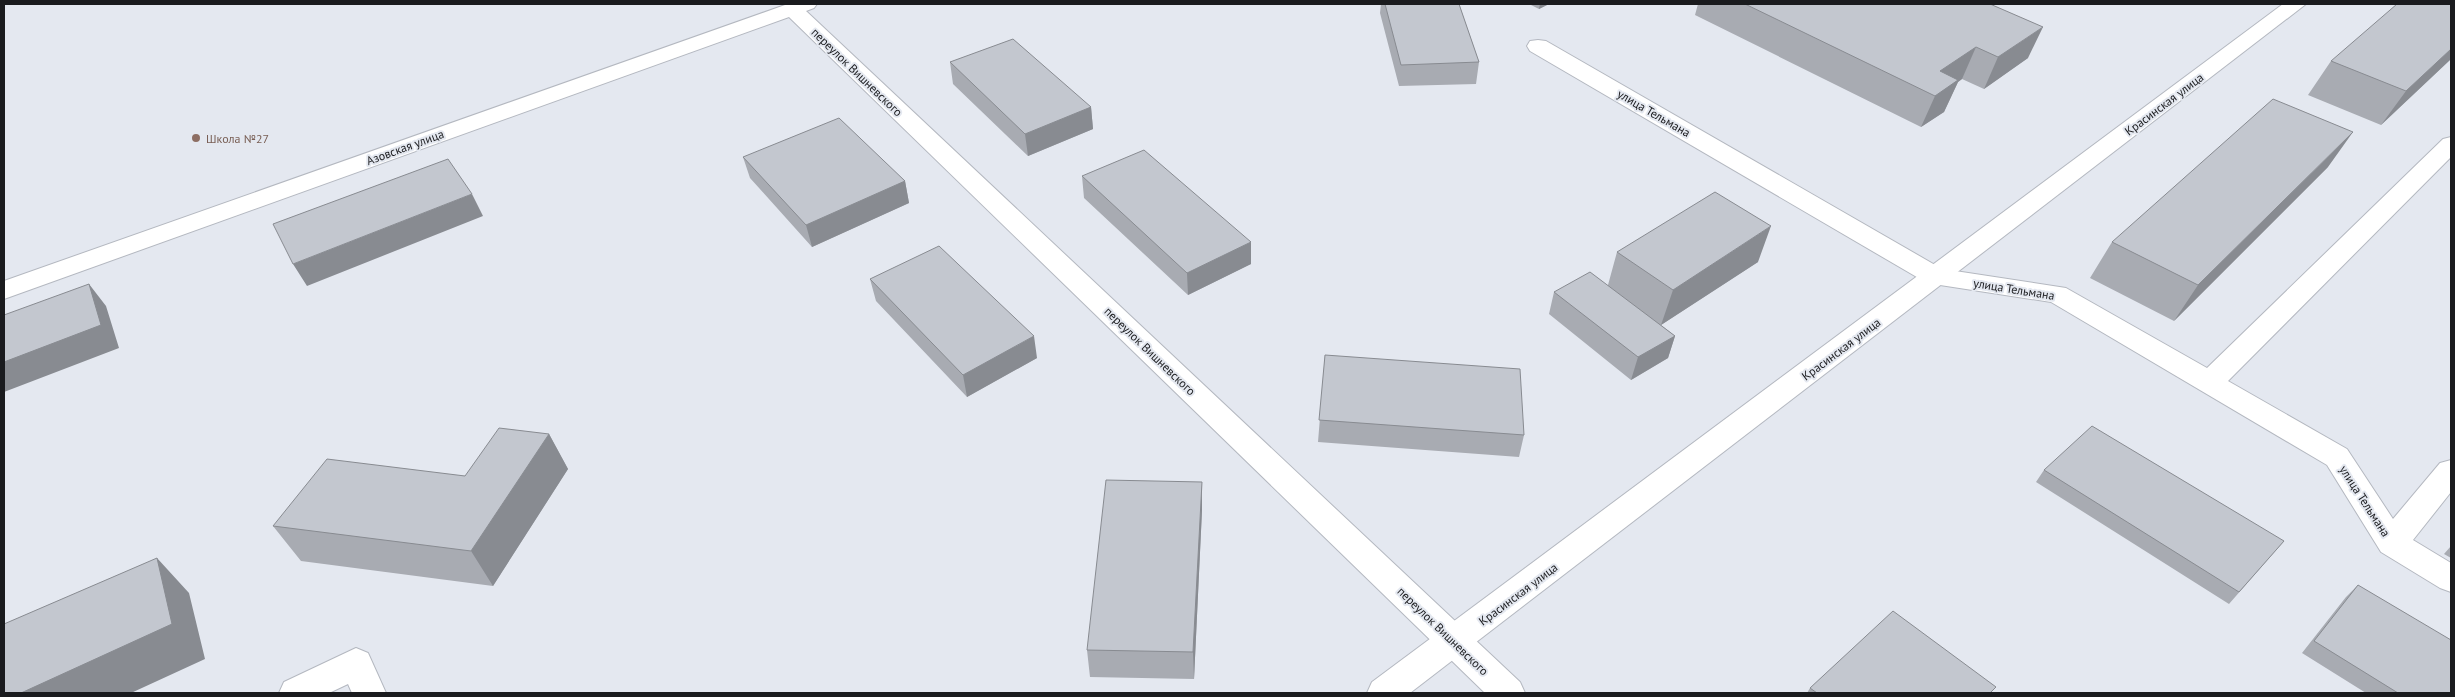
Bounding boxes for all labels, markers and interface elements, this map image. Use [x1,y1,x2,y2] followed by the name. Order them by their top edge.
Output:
[808,25,906,119] street label: переулок Вишневского
[2122,69,2206,139] street label: Красинская улица
[1615,86,1693,140] street label: улица Тельмана
[364,126,446,168] street label: Азовская улица
[206,131,269,146] place label: Школа №27
[190,132,202,144] marker: Школа №27
[1972,275,2056,303] street label: улица Тельмана
[1101,304,1199,398] street label: переулок Вишневского
[1799,314,1883,384] street label: Красинская улица
[2336,463,2394,540] street label: улица Тельмана
[1476,559,1560,629] street label: Красинская улица
[1394,584,1492,678] street label: переулок Вишневского

